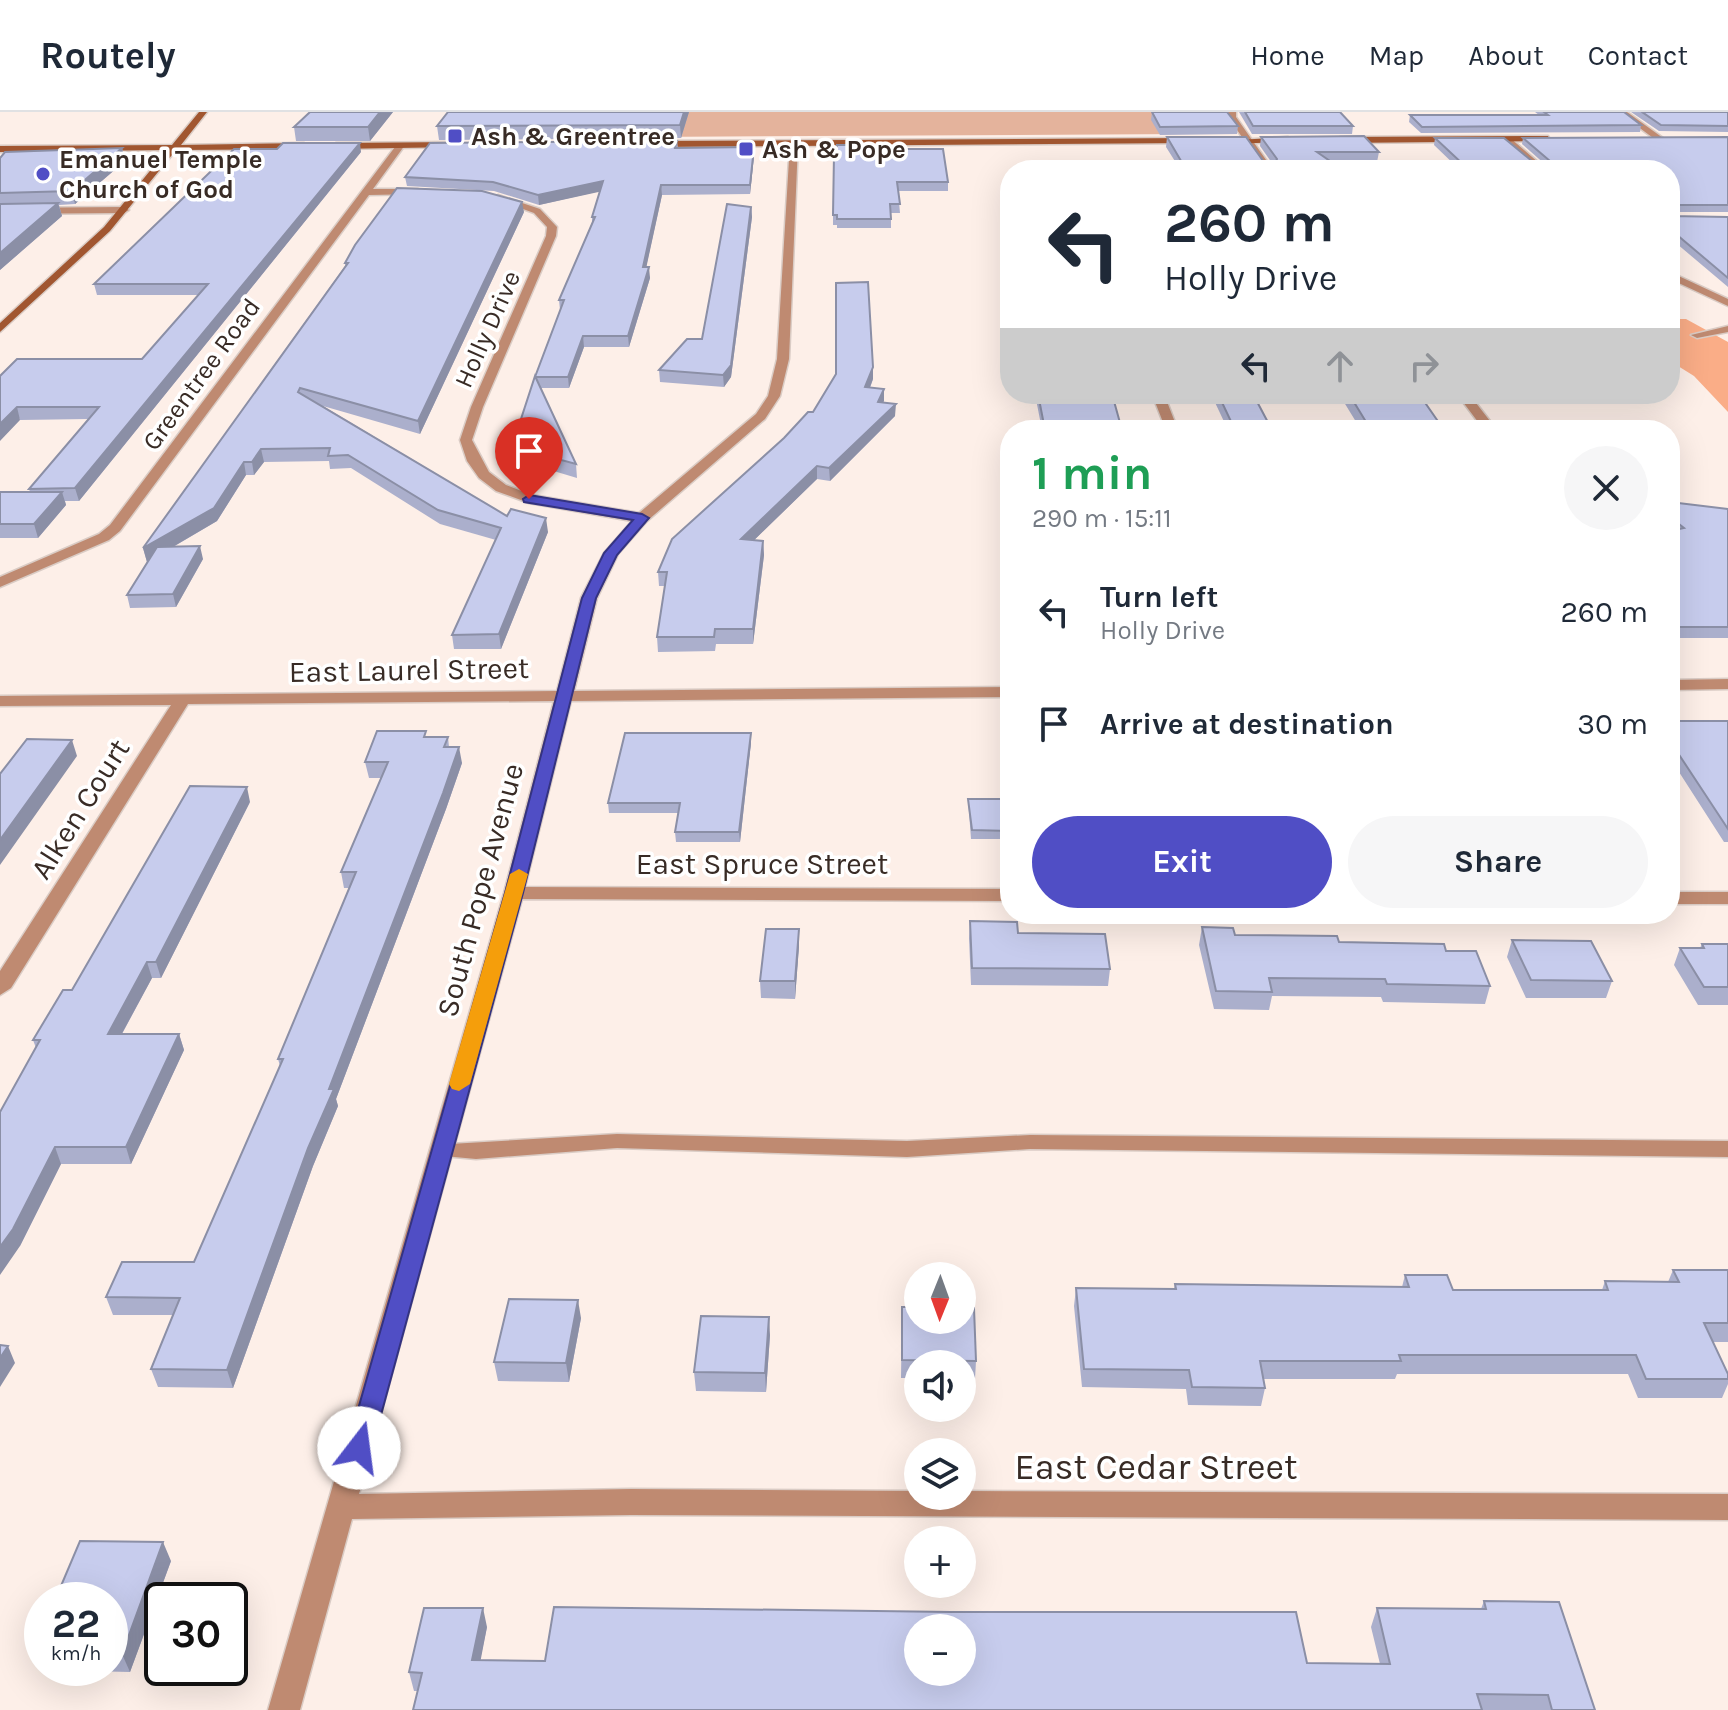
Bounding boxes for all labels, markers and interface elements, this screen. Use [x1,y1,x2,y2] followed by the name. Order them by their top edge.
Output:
[40,33,176,78] text: Routely
[1250,39,1325,72] text: Home
[1369,39,1424,72] text: Map
[1468,39,1544,72] text: About
[1588,39,1688,72] text: Contact
[471,121,675,152] place label: Ash & Greentree
[446,127,464,145] marker: Ash & Greentree
[762,134,906,165] place label: Ash & Pope
[737,140,755,158] marker: Ash & Pope
[59,144,263,205] place label: Emanuel Temple Church of God
[34,165,52,183] marker: Emanuel Temple Church of God
[1164,190,1335,255] text: 260 m
[1032,192,1136,296] icon: left
[1164,257,1337,299] text: Holly Drive
[448,266,527,393] street label: Holly Drive
[136,292,267,456] street label: Greentree Road
[1234,344,1278,388] icon: left
[1318,344,1362,388] icon: ahead
[1402,344,1446,388] icon: right
[495,417,563,499] pin
[507,429,551,473] icon: arrive
[1032,445,1152,501] text: 1 min
[1564,446,1648,530] button: close
[1032,503,1172,534] text: 290 m · 15:11
[1100,579,1218,615] text: Turn left
[1032,590,1076,634] icon: left
[1560,594,1648,630] text: 260 m
[1100,615,1225,646] text: Holly Drive
[289,650,529,690] street label: East Laurel Street
[1032,702,1076,746] icon: arrive
[1100,706,1394,742] text: Arrive at destination
[1577,706,1648,742] text: 30 m
[23,732,137,886] street label: Alken Court
[429,759,531,1021] street label: South Pope Avenue
[1032,816,1332,908] button: Exit
[1348,816,1648,908] button: Share
[636,846,888,882] street label: East Spruce Street
[904,1262,976,1334] north arrow
[904,1262,976,1686] map controls
[904,1350,976,1422] button: sound
[317,1406,401,1490] position arrow
[904,1438,976,1510] button: layers
[1014,1446,1298,1488] street label: East Cedar Street
[904,1526,976,1598] button: +
[144,1582,248,1686] speed limit sign: 30
[52,1600,100,1647] text: 22
[904,1614,976,1686] button: −
[51,1642,101,1665] text: km/h

